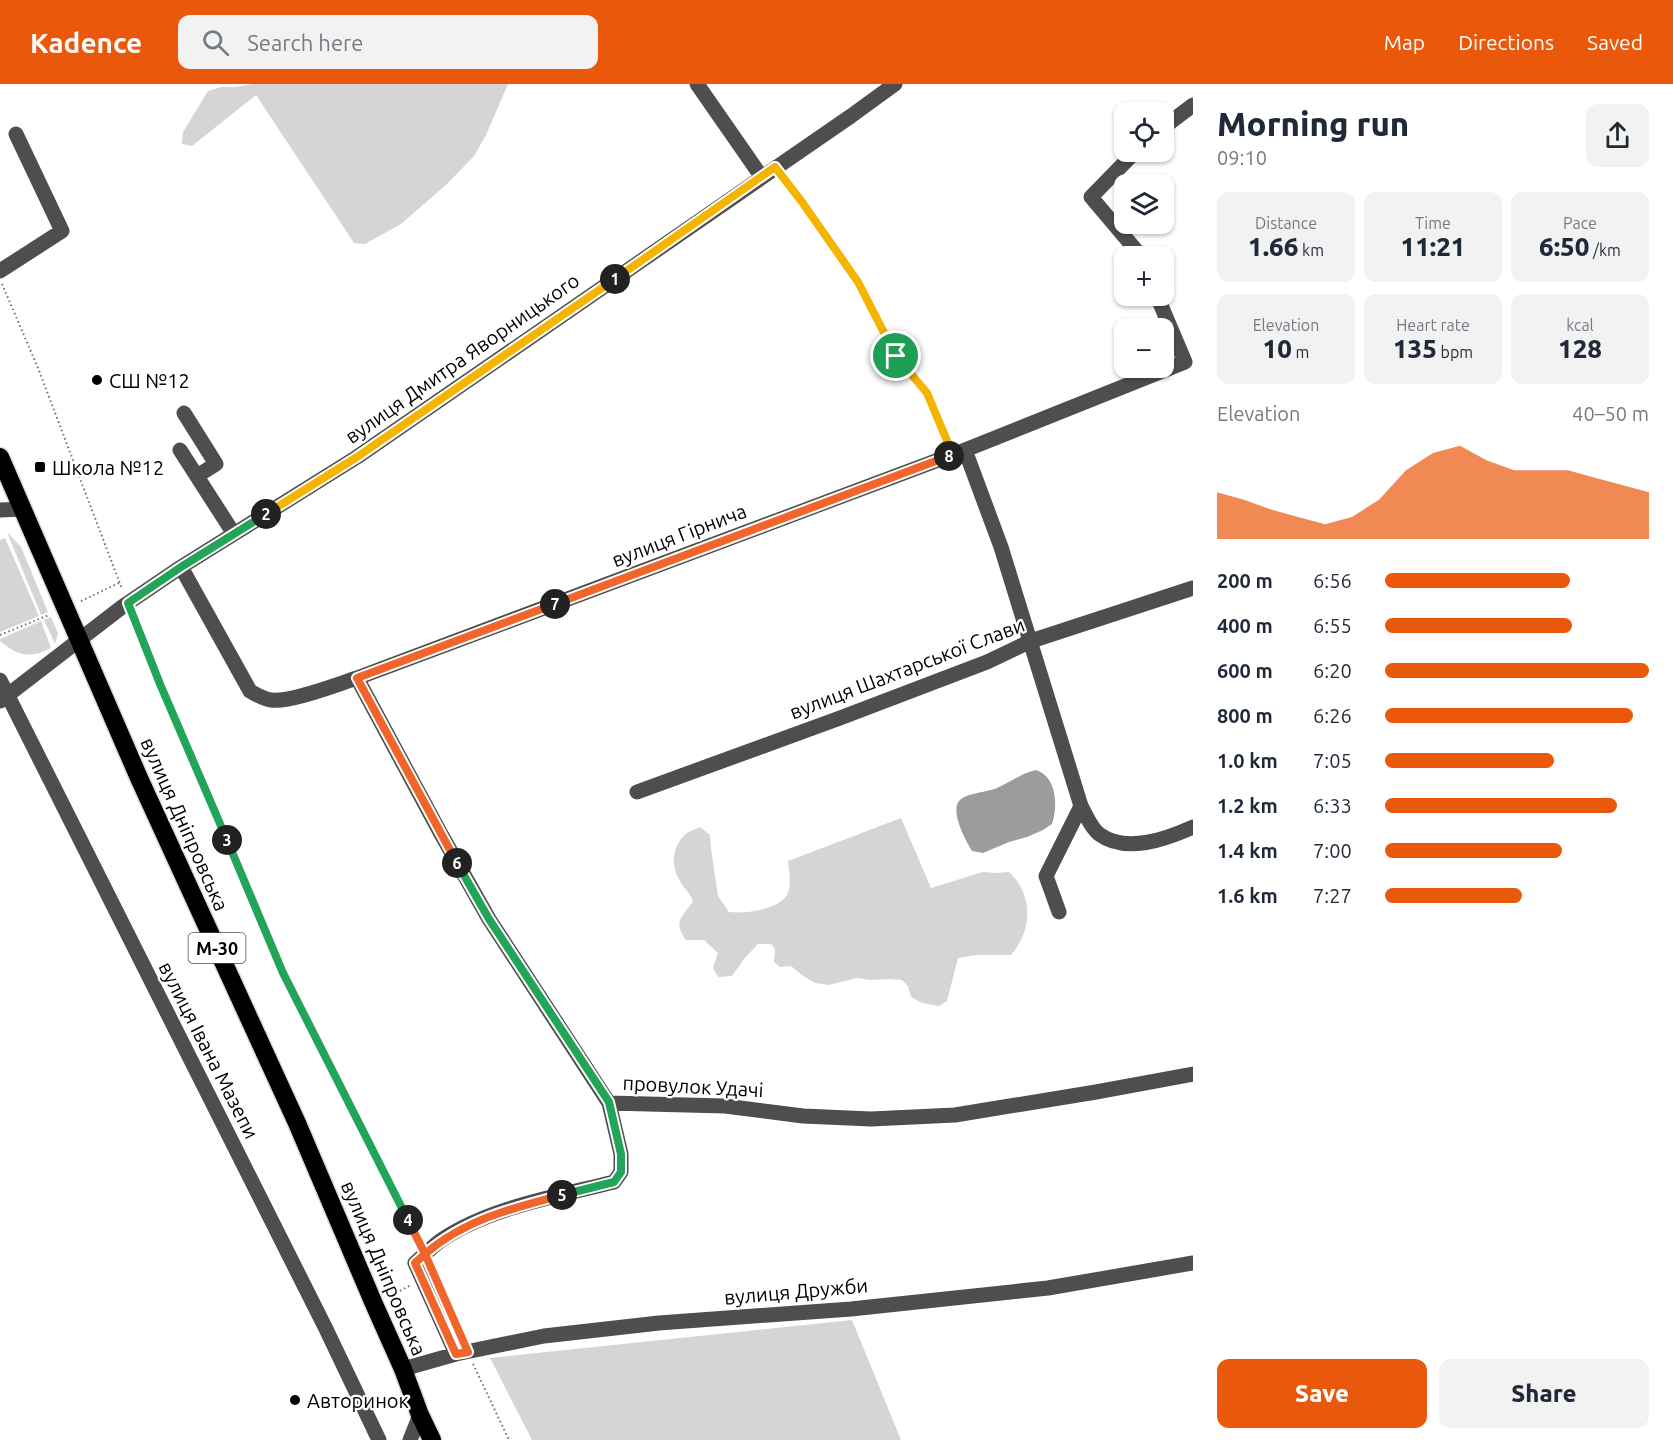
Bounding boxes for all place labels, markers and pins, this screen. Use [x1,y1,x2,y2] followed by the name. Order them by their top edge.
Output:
[600,264,630,294] pin: 1
[870,330,921,381] pin
[109,369,190,392] place label: СШ №12
[90,373,104,387] marker: СШ №12
[934,441,964,471] pin: 8
[52,456,164,479] place label: Школа №12
[33,460,47,474] marker: Школа №12
[251,499,281,529] pin: 2
[540,589,570,619] pin: 7
[212,825,242,855] pin: 3
[442,848,472,878] pin: 6
[547,1180,577,1210] pin: 5
[393,1205,423,1235] pin: 4
[307,1389,409,1412] place label: Авторинок
[288,1393,302,1407] marker: Авторинок

